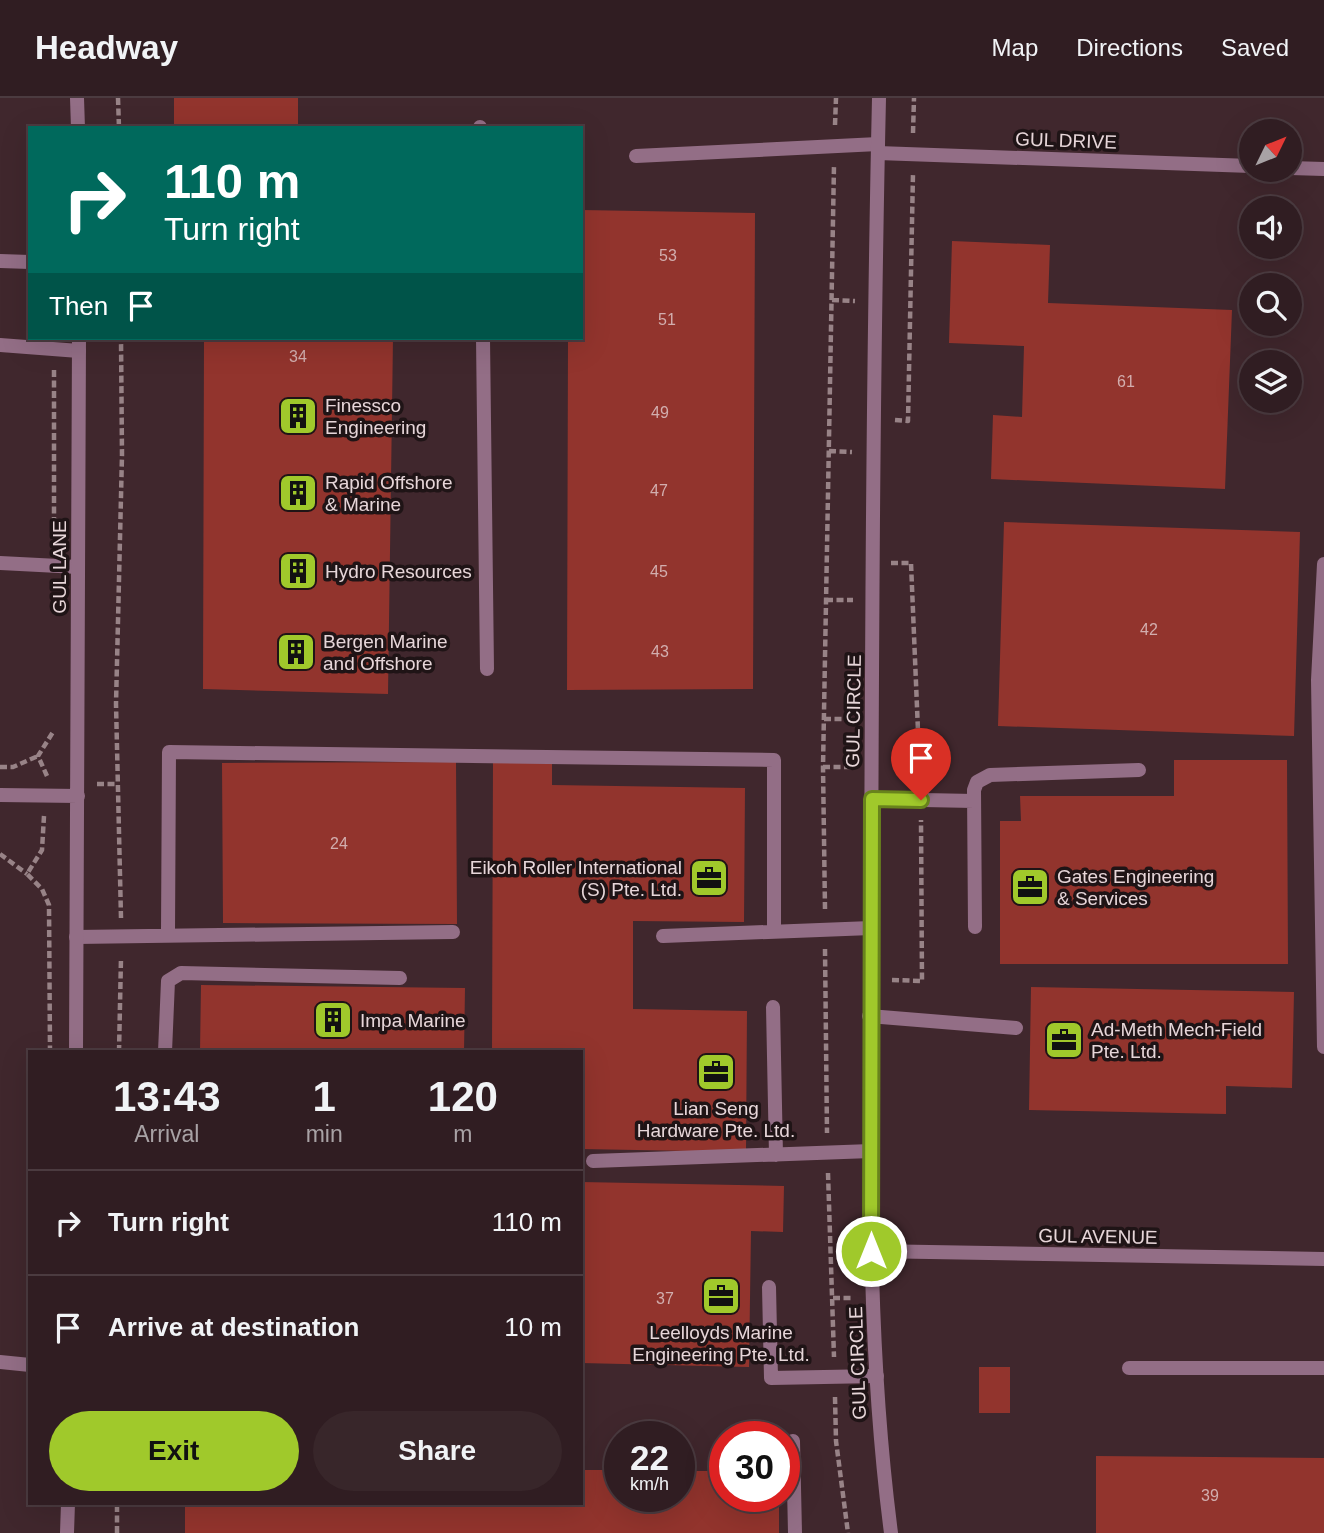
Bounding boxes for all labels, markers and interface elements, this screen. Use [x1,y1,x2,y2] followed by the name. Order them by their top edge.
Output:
[35,29,178,66] text: Headway
[992,34,1038,61] text: Map
[1076,34,1183,61] text: Directions
[1221,34,1289,61] text: Saved
[1239,119,1302,182] north arrow
[1239,119,1302,413] map controls
[1015,128,1117,153] street label: GUL DRIVE
[49,154,140,245] icon: right
[164,154,300,208] text: 110 m
[1239,196,1302,259] button: sound
[164,211,300,247] text: Turn right
[659,247,677,264] house number: 53
[1239,273,1302,336] button: search
[122,287,160,325] icon: arrive
[49,291,108,321] text: Then
[658,311,676,328] house number: 51
[289,348,307,365] house number: 34
[1239,350,1302,413] button: layers
[1117,373,1135,390] house number: 61
[277,395,319,437] building icon: Finessco Engineering
[325,395,426,438] place label: Finessco Engineering
[651,404,669,421] house number: 49
[277,472,319,514] building icon: Rapid Offshore & Marine
[325,472,452,515] place label: Rapid Offshore & Marine
[650,482,668,499] house number: 47
[49,520,70,614] street label: GUL LANE
[277,550,319,592] building icon: Hydro Resources
[325,561,472,582] place label: Hydro Resources
[650,563,668,580] house number: 45
[1140,621,1158,638] house number: 42
[275,631,317,673] building icon: Bergen Marine and Offshore
[323,631,448,674] place label: Bergen Marine and Offshore
[651,643,669,660] house number: 43
[842,654,865,768] street label: GUL CIRCLE
[891,728,951,800] pin
[902,739,940,777] icon: arrive
[330,835,348,852] house number: 24
[470,857,682,900] place label: Eikoh Roller International (S) Pte. Ltd.
[688,857,730,899] office icon: Eikoh Roller International (S) Pte. Ltd.
[1009,866,1051,908] office icon: Gates Engineering & Services
[1057,866,1214,909] place label: Gates Engineering & Services
[312,999,354,1041] building icon: Impa Marine
[360,1010,466,1031] place label: Impa Marine
[1043,1019,1085,1061] office icon: Ad-Meth Mech-Field Pte. Ltd.
[1091,1019,1262,1062] place label: Ad-Meth Mech-Field Pte. Ltd.
[695,1051,737,1093] office icon: Lian Seng Hardware Pte. Ltd.
[113,1073,221,1120] text: 13:43
[312,1073,336,1120] text: 1
[428,1073,498,1120] text: 120
[637,1098,795,1141] place label: Lian Seng Hardware Pte. Ltd.
[134,1121,199,1147] text: Arrival
[306,1121,343,1147] text: min
[453,1121,472,1147] text: m
[49,1204,87,1242] icon: right
[108,1207,229,1237] text: Turn right
[492,1207,562,1237] text: 110 m
[834,1214,908,1288] position arrow
[1038,1225,1158,1248] street label: GUL AVENUE
[700,1275,742,1317] office icon: Leelloyds Marine Engineering Pte. Ltd.
[656,1290,674,1307] house number: 37
[845,1306,870,1420] street label: GUL CIRCLE
[49,1309,87,1347] icon: arrive
[108,1312,359,1342] text: Arrive at destination
[504,1312,562,1342] text: 10 m
[632,1322,810,1365] place label: Leelloyds Marine Engineering Pte. Ltd.
[49,1411,299,1491] button: Exit
[313,1411,562,1491] button: Share
[709,1421,800,1512] speed limit sign: 30
[630,1438,669,1477] text: 22
[630,1474,669,1494] text: km/h
[1201,1487,1219,1504] house number: 39

